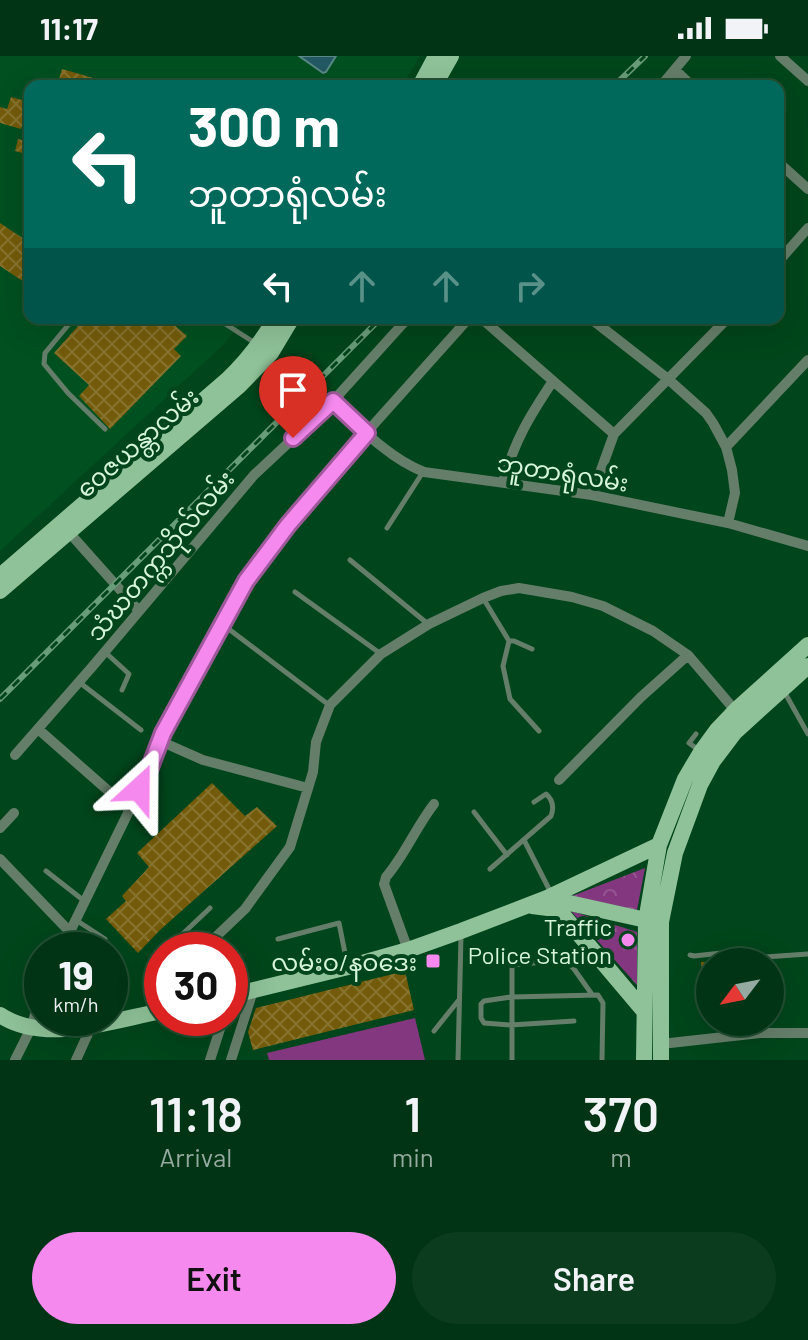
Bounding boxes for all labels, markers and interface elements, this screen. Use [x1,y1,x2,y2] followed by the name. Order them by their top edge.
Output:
[40,10,98,46] text: 11:17
[188,91,340,158] text: 300 m
[56,112,160,216] icon: left
[188,171,387,214] text: ဘူတာရုံလမ်း
[256,264,300,308] icon: left
[340,264,384,308] icon: ahead
[424,264,468,308] icon: ahead
[508,264,552,308] icon: right
[259,356,327,438] pin
[271,368,315,412] icon: arrive
[70,381,208,507] street label: ဝေဇယန္တာလမ်း
[494,447,631,503] street label: ဘူတာရုံလမ်း
[80,464,244,650] street label: သံဃတက္ကသိုလ်လမ်း
[97,747,181,831] position arrow
[468,912,612,969] place label: Traffic Police Station
[619,931,637,949] marker: Traffic Police Station
[144,932,248,1036] speed limit sign: 30
[271,947,417,982] place label: လမ်းဝ/နဝဒေး
[696,948,784,1036] north arrow
[696,948,784,1036] map controls
[58,950,94,998] text: 19
[424,952,442,970] marker: လမ်းဝ/နဝဒေး
[53,992,99,1016] text: km/h
[149,1084,243,1142] text: 11:18
[404,1084,421,1142] text: 1
[583,1084,659,1142] text: 370
[160,1141,232,1172] text: Arrival
[392,1141,434,1172] text: min
[610,1141,632,1172] text: m
[32,1232,396,1324] button: Exit
[412,1232,776,1324] button: Share

